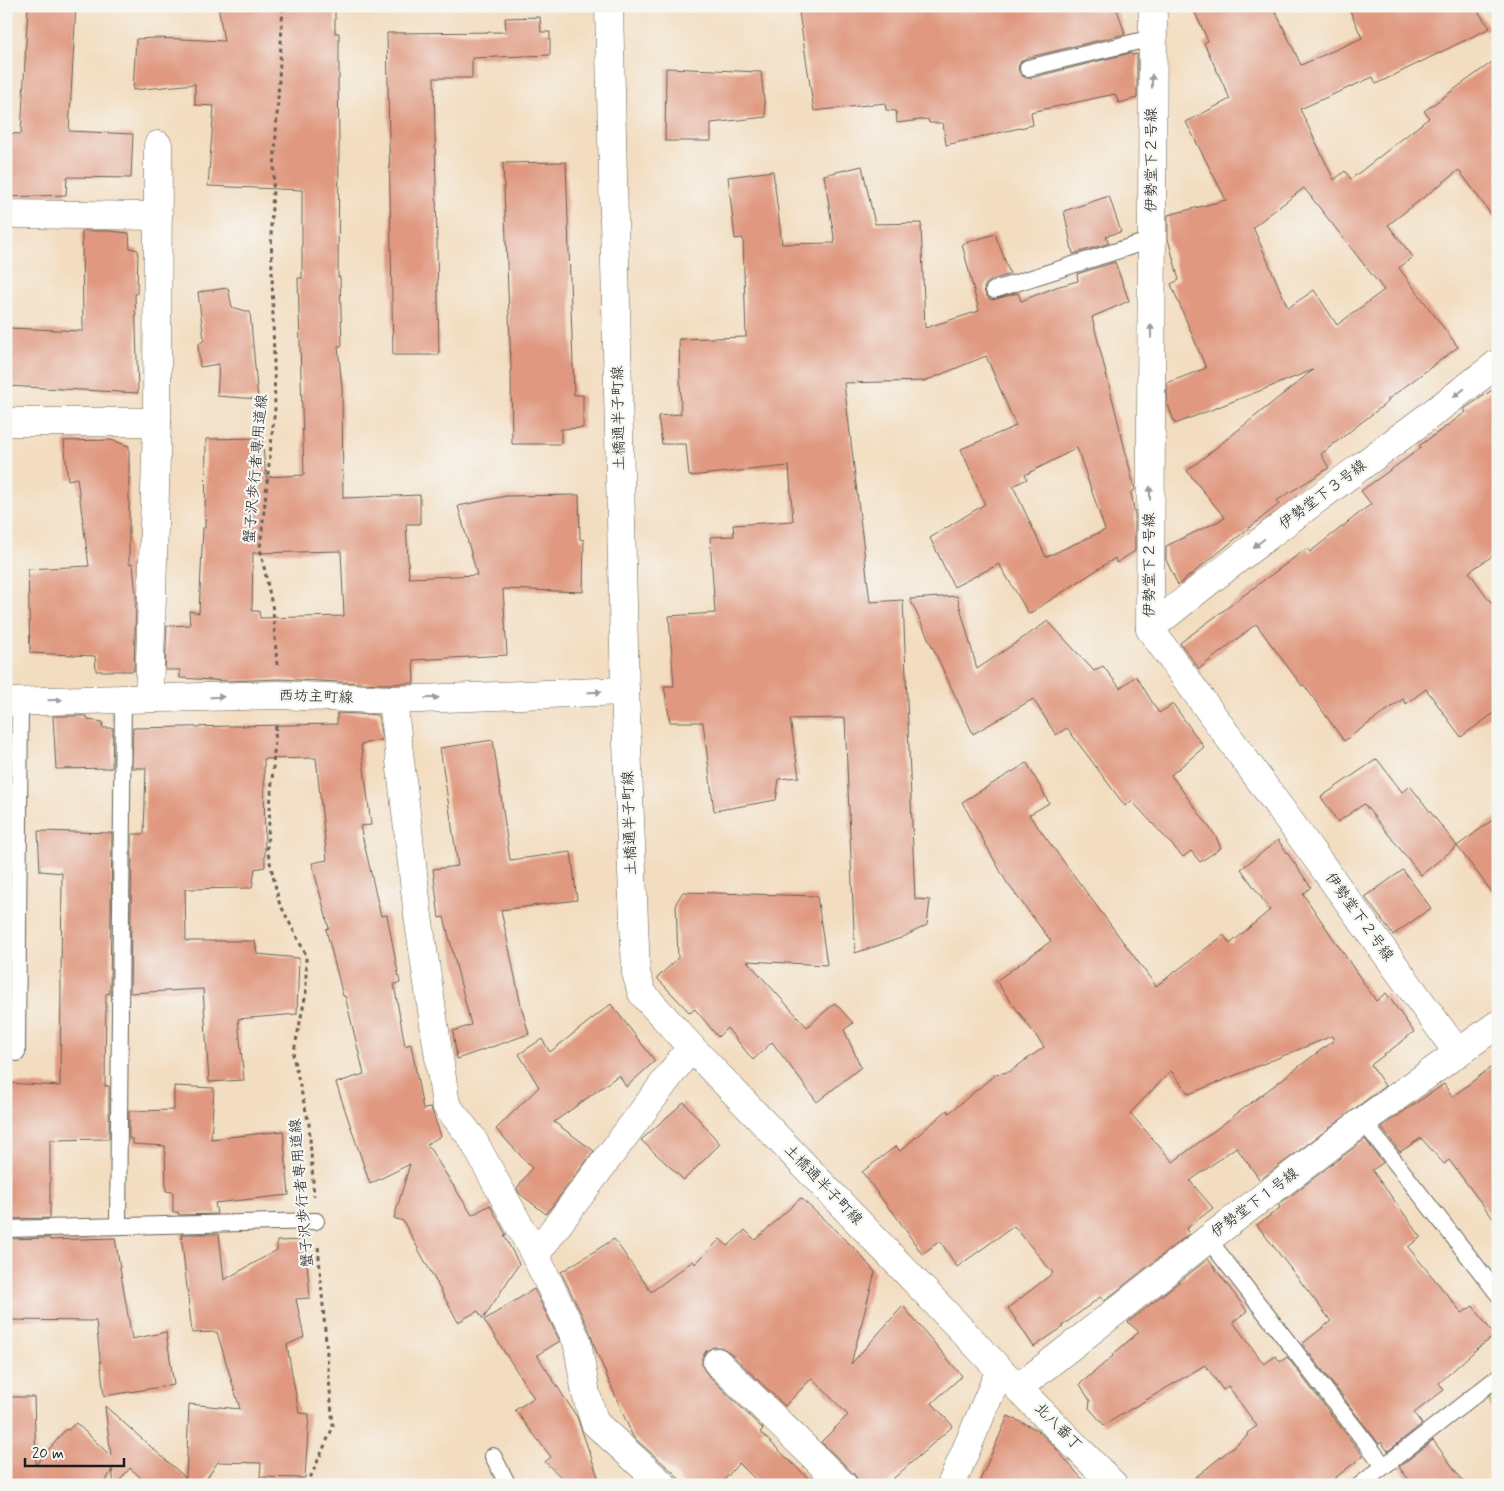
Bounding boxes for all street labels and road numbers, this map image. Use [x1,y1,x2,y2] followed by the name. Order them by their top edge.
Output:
[1142,107,1162,213] street label: 伊勢堂下２号線
[608,365,630,471] street label: 土橋通半子町線
[240,393,272,545] street label: 蟹子沢歩行者専用道線
[1275,455,1371,535] street label: 伊勢堂下３号線
[1140,512,1160,618] street label: 伊勢堂下２号線
[278,686,354,708] street label: 西坊主町線
[618,770,642,876] street label: 土橋通半子町線
[1320,869,1398,965] street label: 伊勢堂下２号線
[286,1117,318,1269] street label: 蟹子沢歩行者専用道線
[779,1140,867,1230] street label: 土橋通半子町線
[1207,1163,1303,1243] street label: 伊勢堂下１号線
[1030,1399,1086,1455] street label: 北八番丁

